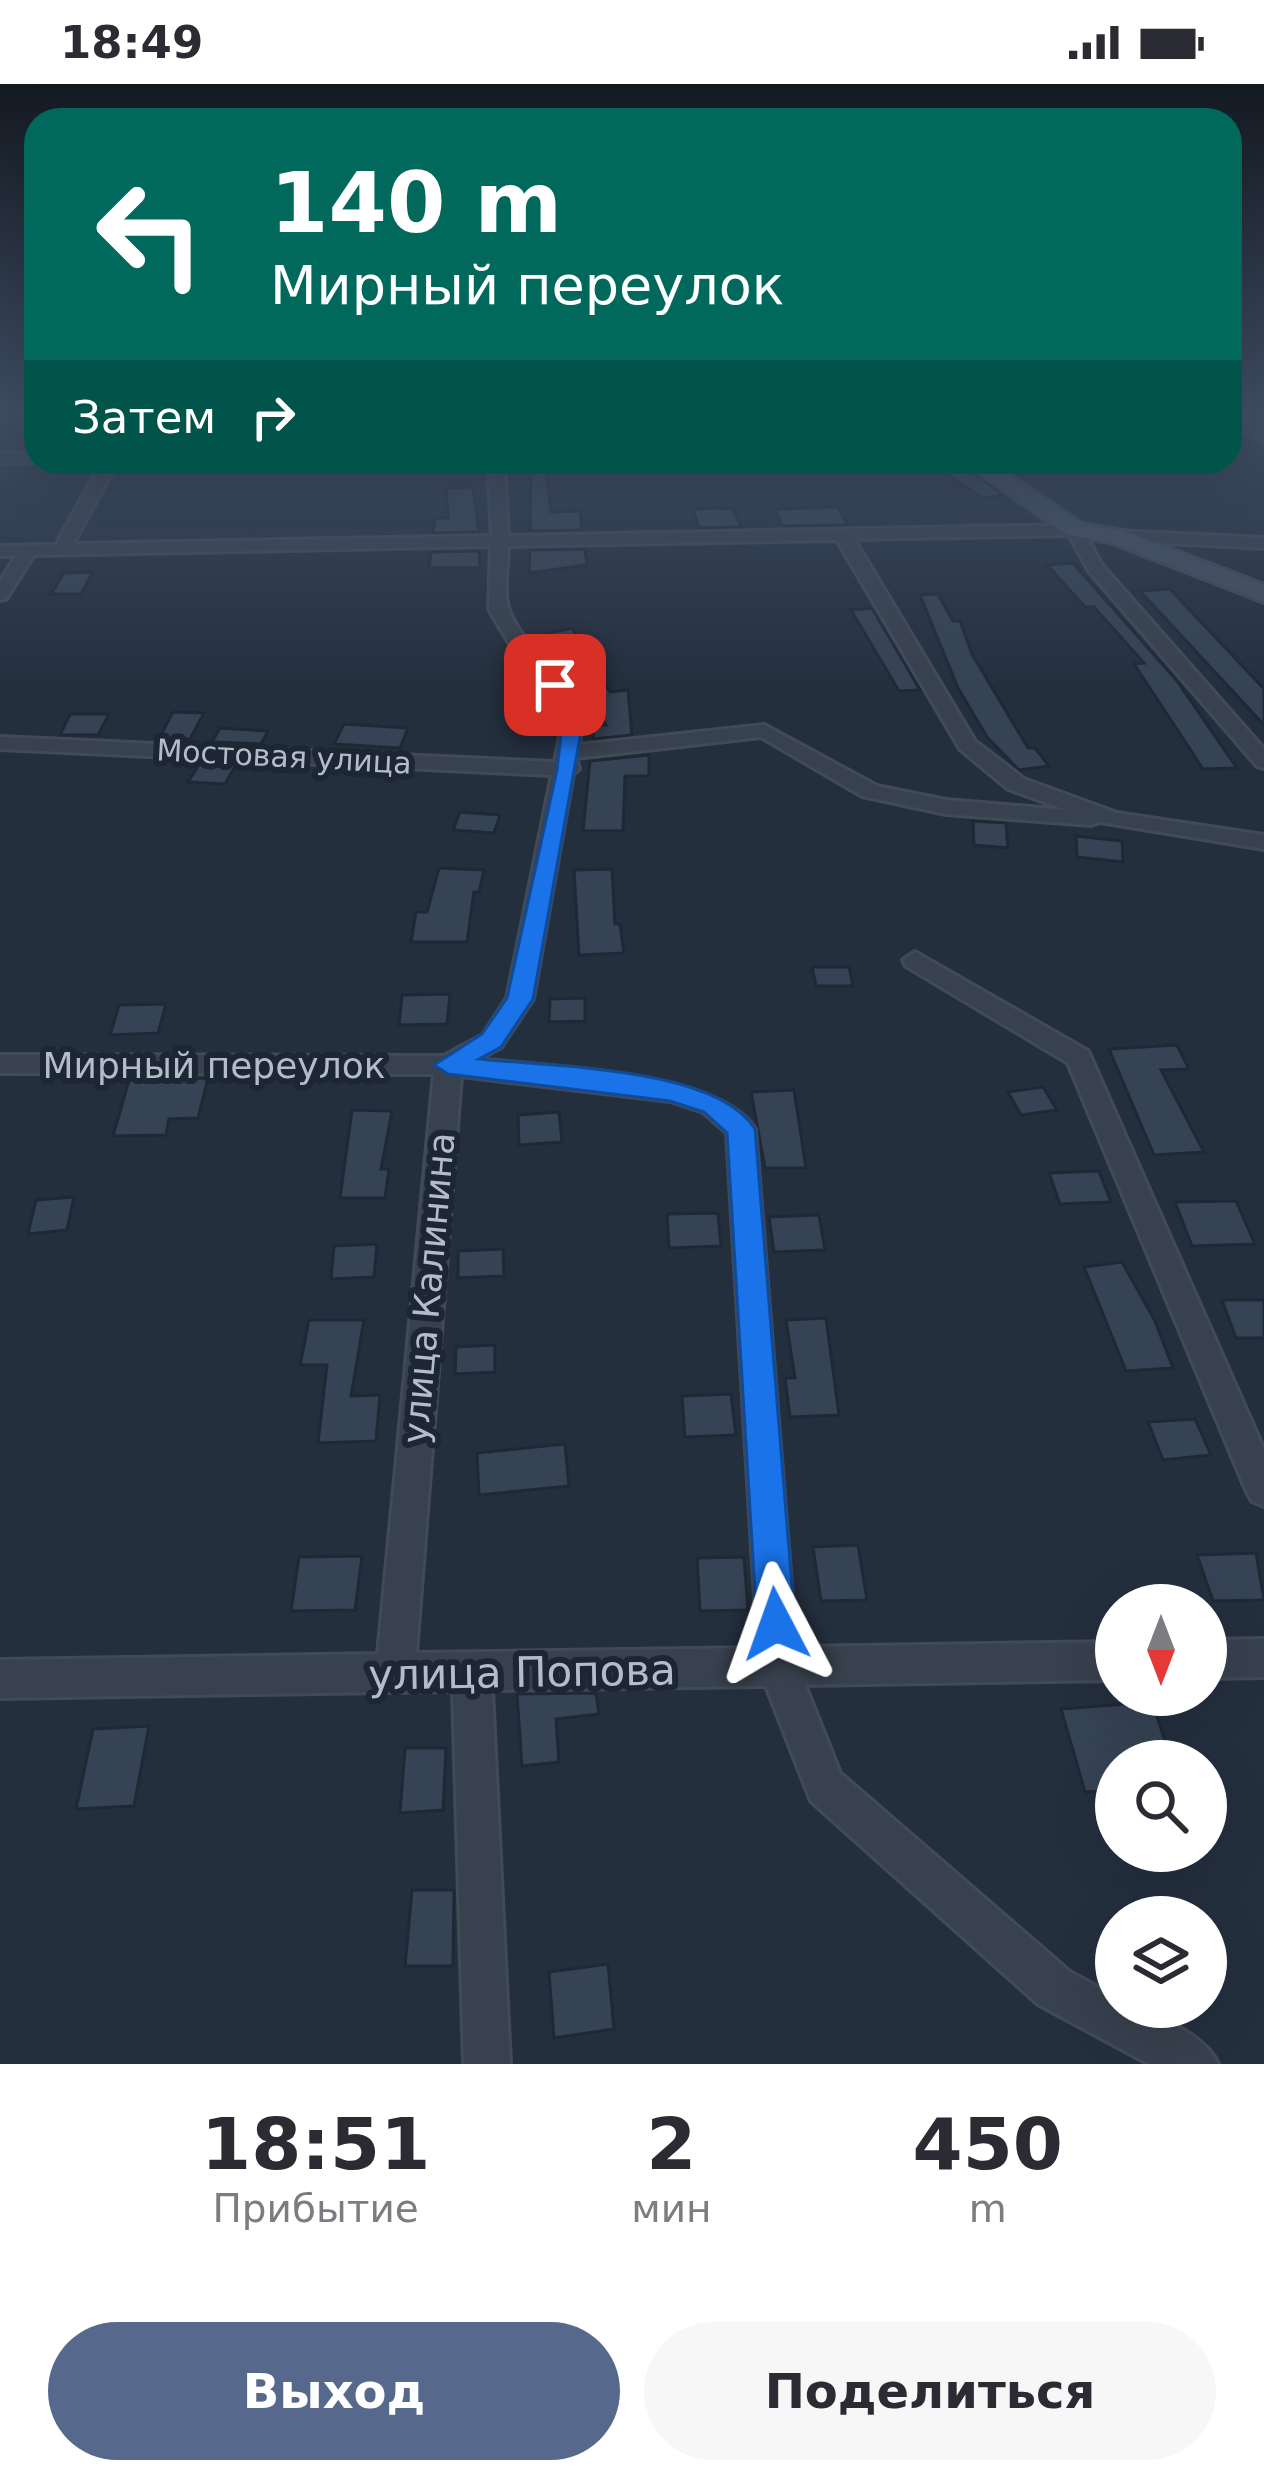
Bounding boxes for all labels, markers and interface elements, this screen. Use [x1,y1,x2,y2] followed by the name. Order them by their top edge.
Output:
[60,16,203,69] text: 18:49
[270,154,562,252] text: 140 m
[72,156,228,312] icon: left
[270,254,784,317] text: Мирный переулок
[240,384,306,450] icon: right
[72,391,216,444] text: Затем
[504,634,606,736] pin
[522,652,588,718] icon: arrive
[156,732,412,781] street label: Мостовая улица
[43,1045,385,1086] street label: Мирный переулок
[394,1131,463,1445] street label: улица Калинина
[713,1561,839,1687] position arrow
[1095,1584,1227,1716] north arrow
[1095,1584,1227,2028] map controls
[368,1645,676,1700] street label: улица Попова
[1095,1740,1227,1872] button: search
[1095,1896,1227,2028] button: layers
[201,2102,430,2186] text: 18:51
[646,2102,696,2186] text: 2
[913,2102,1063,2186] text: 450
[212,2186,419,2231] text: Прибытие
[631,2186,712,2231] text: мин
[969,2186,1007,2231] text: m
[48,2322,620,2460] button: Выход
[644,2322,1216,2460] button: Поделиться

